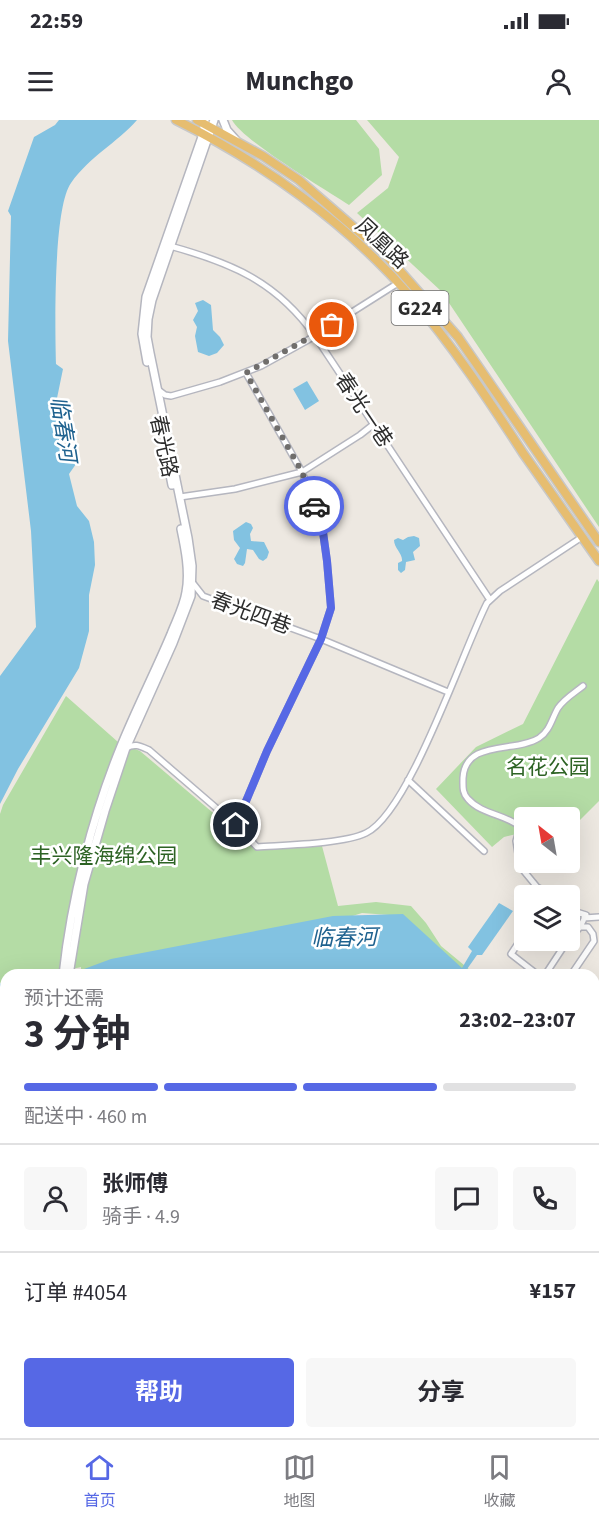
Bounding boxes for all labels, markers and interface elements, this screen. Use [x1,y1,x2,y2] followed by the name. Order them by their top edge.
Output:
[30,5,83,37] text: 22:59
[245,62,354,101] text: Munchgo
[24,65,57,98] icon: menu
[542,65,575,98] icon: person
[349,211,415,275] street label: 凤凰路
[392,291,448,325] road number: G224
[306,299,357,350] pin
[315,308,348,341] icon: bag
[328,367,400,453] street label: 春光一巷
[42,394,85,468] water label: 临春河
[143,412,185,480] street label: 春光路
[284,476,344,536] courier
[298,490,331,523] icon: car
[206,585,296,641] street label: 春光四巷
[506,752,590,782] park label: 名花公园
[210,799,261,850] pin
[514,807,580,873] north arrow
[514,807,580,951] map controls
[219,808,252,841] icon: home
[31,841,178,871] park label: 丰兴隆海绵公园
[514,885,580,951] button: layers
[311,921,381,955] water label: 临春河
[24,985,104,1013] text: 预计还需
[459,1004,576,1036] text: 23:02–23:07
[24,1007,130,1063] text: 3 分钟
[24,1103,147,1131] text: 配送中 · 460 m
[24,1167,87,1230] button: person
[435,1167,498,1230] button: chat
[513,1167,576,1230] button: phone
[102,1168,168,1200] text: 张师傅
[102,1203,180,1231] text: 骑手 · 4.9
[530,1275,576,1307] text: ¥157
[24,1277,127,1309] text: 订单 #4054
[24,1358,294,1427] button: 帮助
[306,1358,576,1427] button: 分享
[83,1451,116,1512] tab: 首页
[283,1451,316,1512] tab: 地图
[483,1451,516,1512] tab: 收藏

